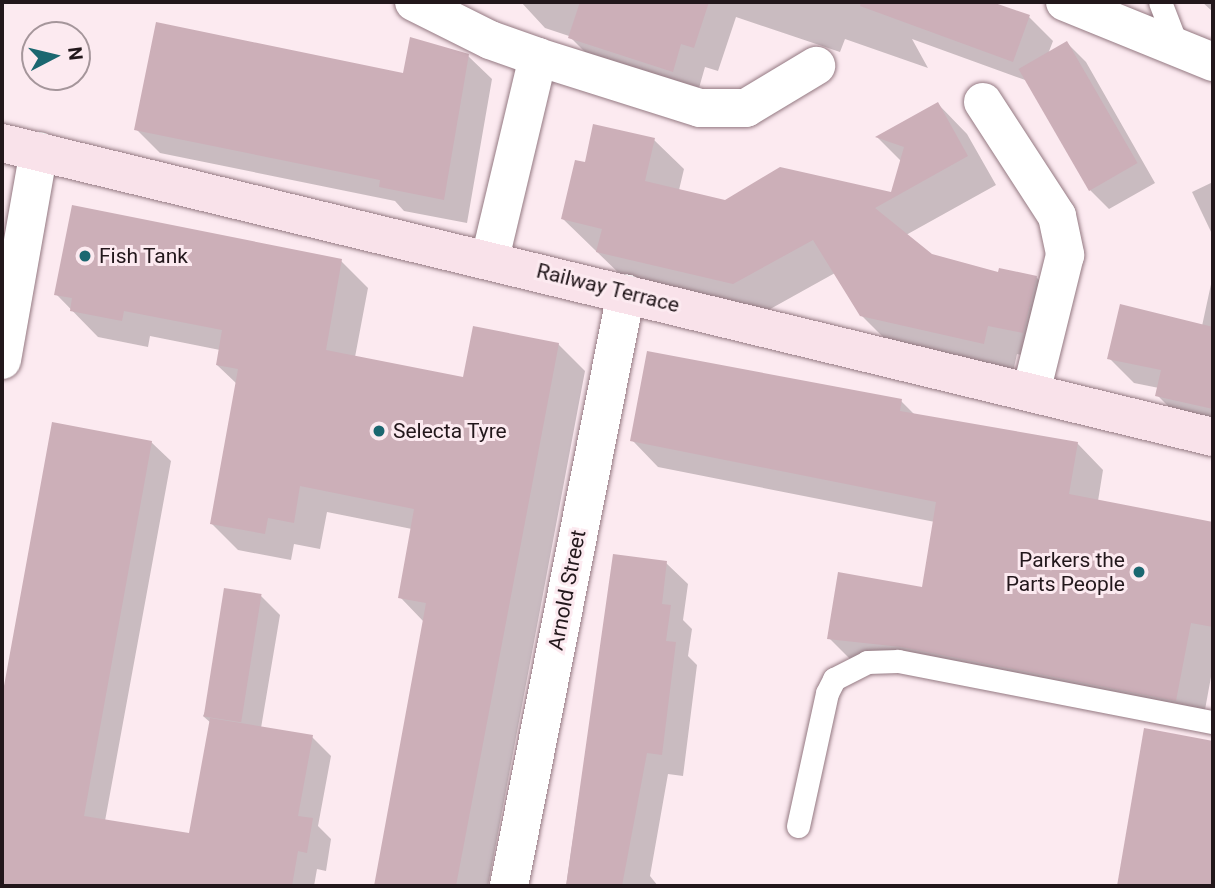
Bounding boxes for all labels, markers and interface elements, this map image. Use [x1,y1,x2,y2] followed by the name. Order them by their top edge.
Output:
[21,21,91,91] north arrow
[63,46,88,62] text: N
[99,243,188,269] place label: Fish Tank
[77,248,93,264] marker: Fish Tank
[534,258,682,318] street label: Railway Terrace
[393,418,507,444] place label: Selecta Tyre
[371,423,387,439] marker: Selecta Tyre
[543,528,591,652] street label: Arnold Street
[1006,547,1125,597] place label: Parkers the Parts People
[1131,564,1147,580] marker: Parkers the Parts People

